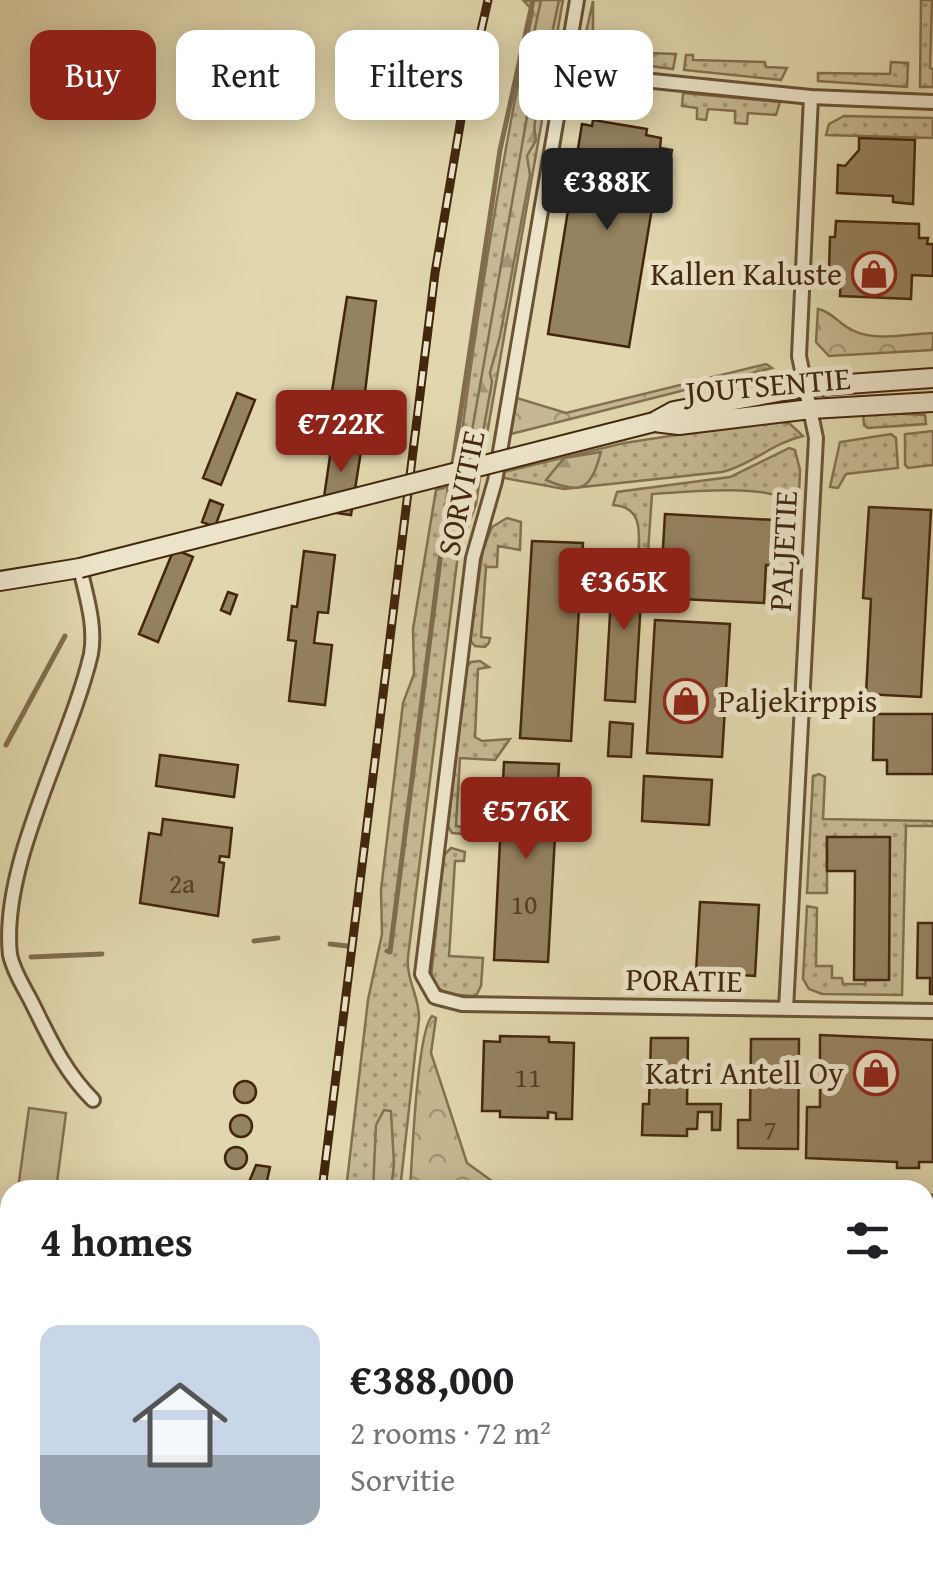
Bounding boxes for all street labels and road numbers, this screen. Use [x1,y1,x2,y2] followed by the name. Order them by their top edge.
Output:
[680,354,852,415] street label: JOUTSENTIE
[424,426,497,560] street label: SORVITIE
[756,490,809,612] street label: PALJETIE
[625,955,743,1004] street label: PORATIE

